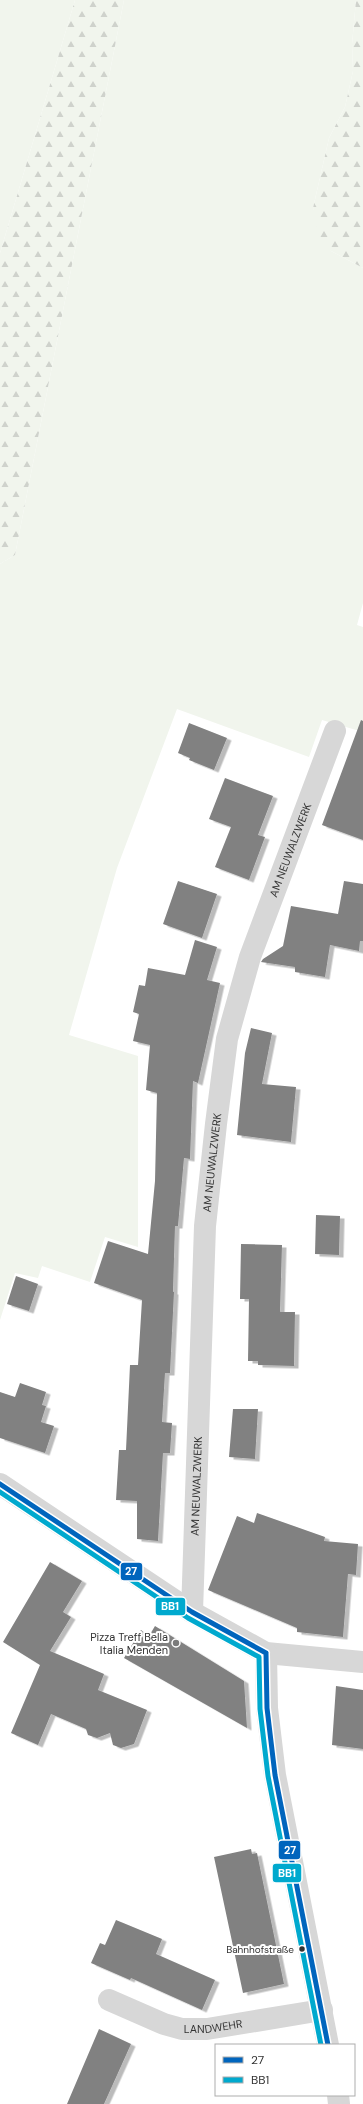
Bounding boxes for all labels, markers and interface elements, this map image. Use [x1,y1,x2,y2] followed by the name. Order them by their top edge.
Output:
[266,800,314,899] street label: AM NEUWALZWERK
[200,1112,224,1213] street label: AM NEUWALZWERK
[188,1436,205,1536] street label: AM NEUWALZWERK
[120,1562,143,1581] line badge: 27
[125,1564,137,1578] text: 27
[155,1597,186,1616] line badge: BB1
[161,1599,179,1613] text: BB1
[90,1630,168,1657] place label: Pizza Treff Bella Italia Menden
[171,1638,181,1648] marker: Pizza Treff Bella Italia Menden
[278,1840,301,1860] line badge: 27
[284,1843,296,1857] text: 27
[272,1863,302,1883] line badge: BB1
[278,1866,296,1880] text: BB1
[226,1943,294,1956] place label: Bahnhofstraße
[297,1944,307,1954] marker: Bahnhofstraße
[184,2016,243,2036] street label: LANDWEHR
[215,2044,355,2096] legend
[251,2052,264,2068] text: 27
[251,2072,269,2088] text: BB1

